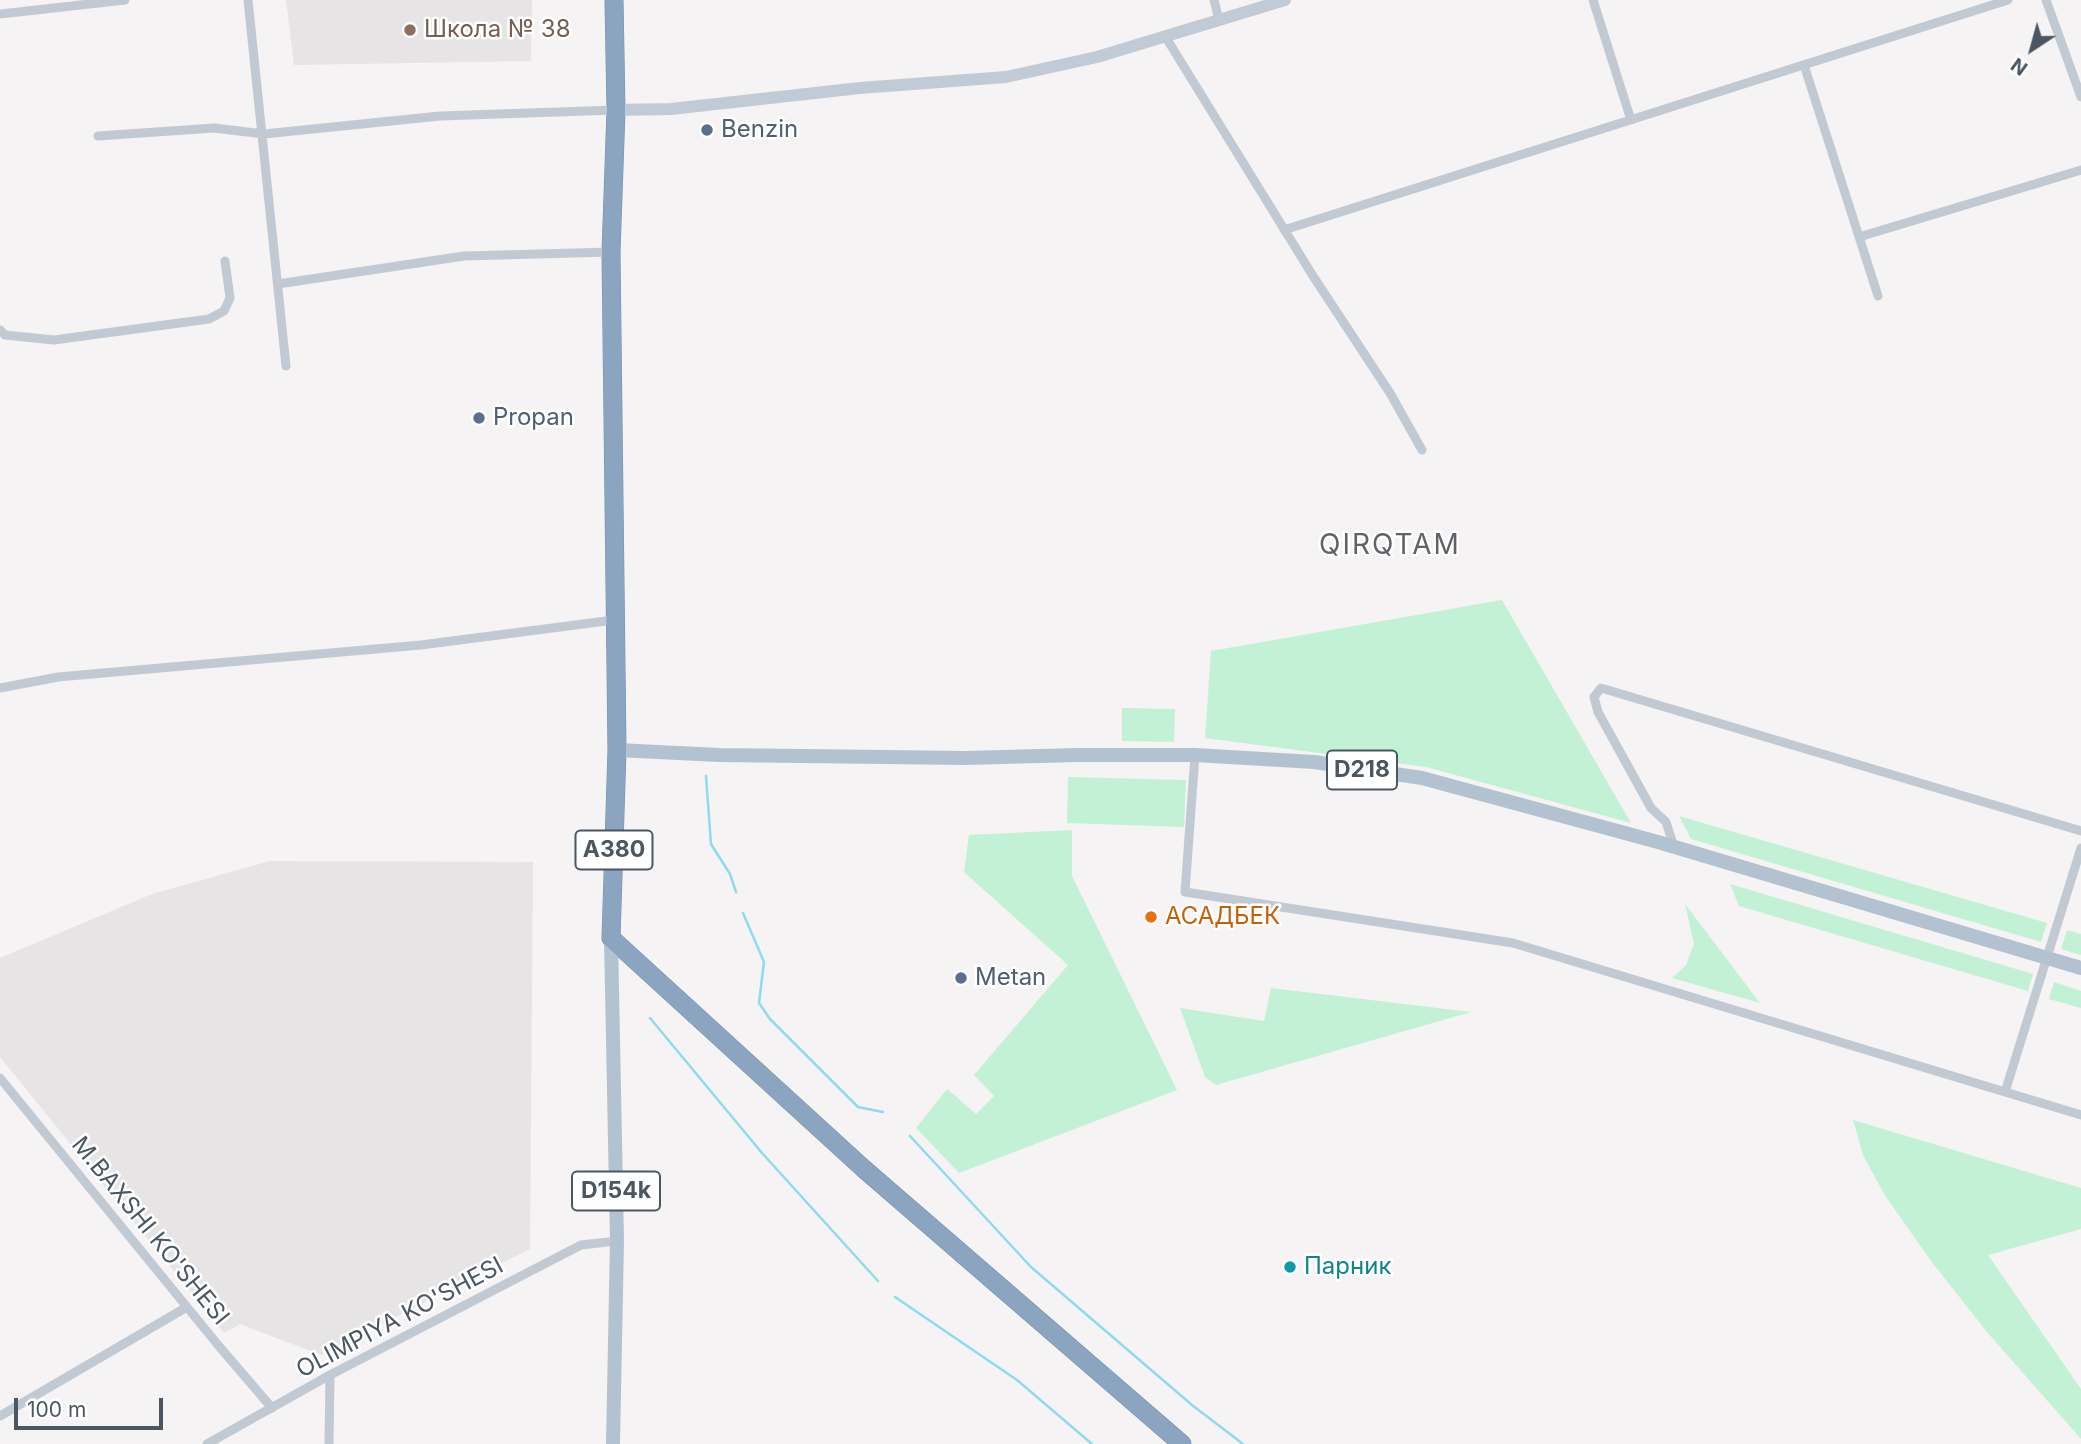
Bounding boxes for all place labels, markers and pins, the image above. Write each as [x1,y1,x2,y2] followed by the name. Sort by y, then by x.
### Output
[424,16,571,44] place label: Школа № 38
[402,22,418,38] marker: Школа № 38
[721,116,798,144] place label: Benzin
[699,122,715,138] marker: Benzin
[493,404,574,432] place label: Propan
[471,410,487,426] marker: Propan
[1165,903,1280,931] place label: АСАДБЕК
[1143,909,1159,925] marker: АСАДБЕК
[975,964,1046,992] place label: Metan
[953,970,969,986] marker: Metan
[1304,1253,1391,1281] place label: Парник
[1282,1259,1298,1275] marker: Парник

